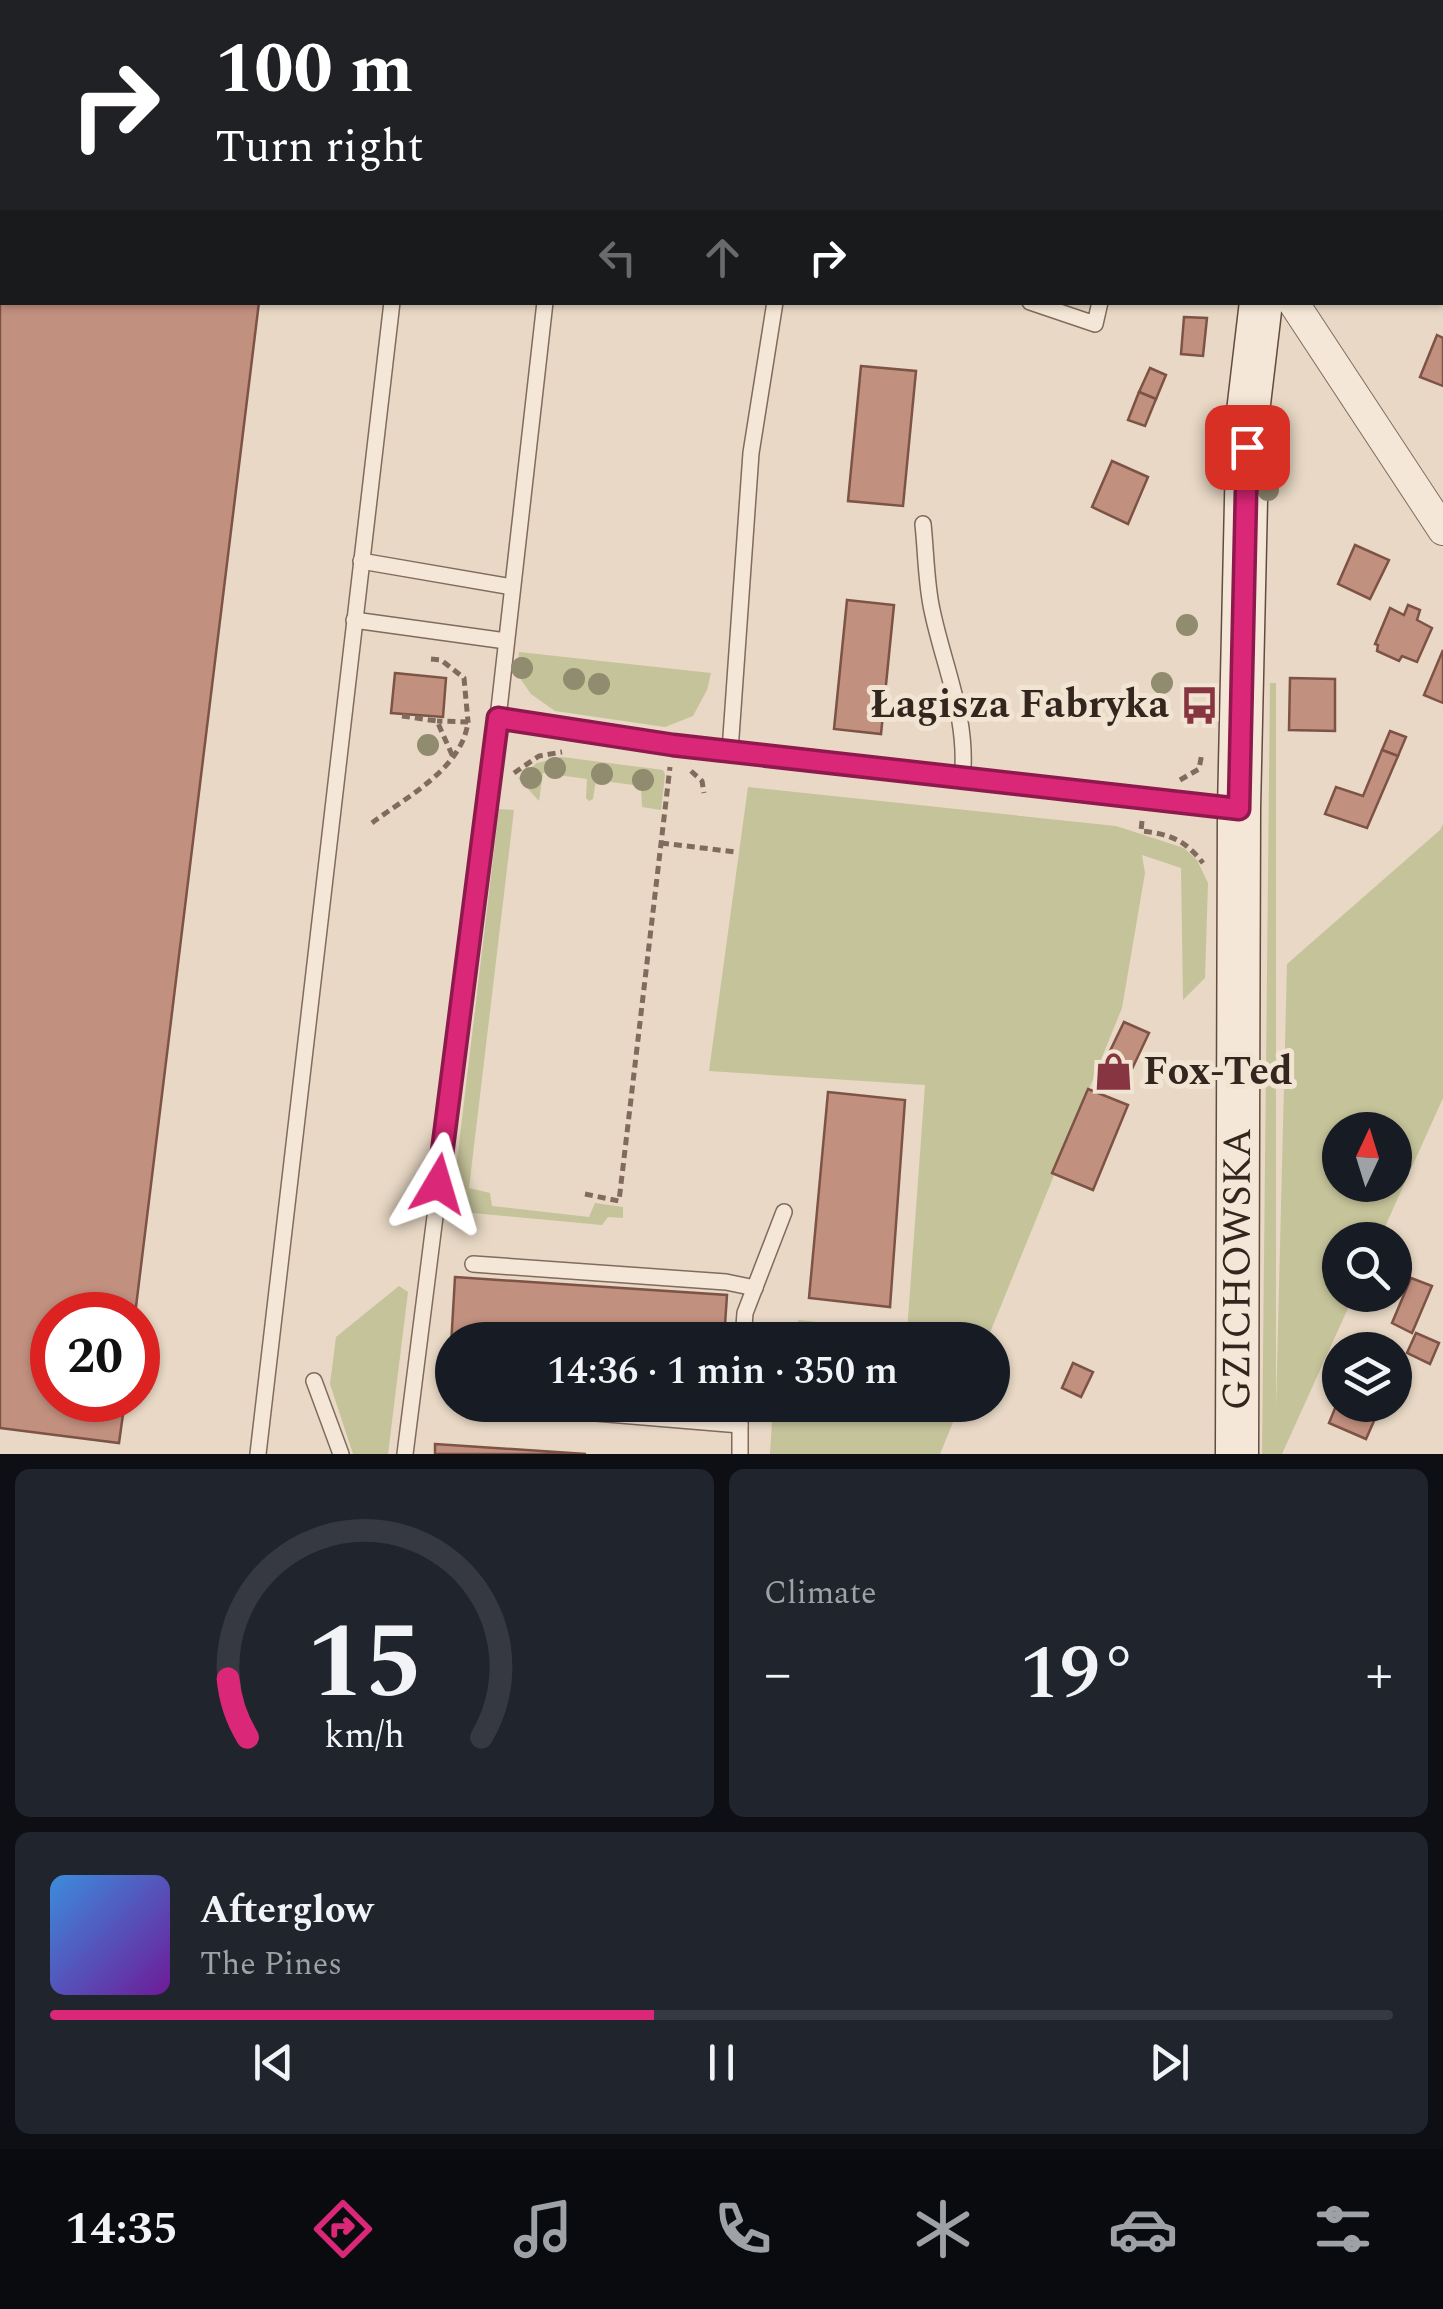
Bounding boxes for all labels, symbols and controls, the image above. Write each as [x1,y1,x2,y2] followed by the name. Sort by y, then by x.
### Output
[215,17,413,123] text: 100 m
[50,40,180,170] icon: right
[215,113,424,182] text: Turn right
[590,230,645,285] icon: left
[695,230,750,285] icon: ahead
[800,230,855,285] icon: right
[1205,405,1290,490] pin
[1220,420,1275,475] icon: arrive
[870,675,1169,736] place label: Łagisza Fabryka
[1178,684,1220,726] bus stop icon: Łagisza Fabryka
[1143,1042,1293,1103] place label: Fox-Ted
[1092,1051,1134,1093] shop icon: Fox-Ted
[1322,1112,1412,1202] north arrow
[1322,1112,1412,1422] map controls
[1207,1128,1269,1410] street label: GZICHOWSKA
[386,1132,490,1236] position arrow
[1322,1222,1412,1312] button: search
[30,1292,160,1422] speed limit sign: 20
[1322,1332,1412,1422] button: layers
[547,1343,898,1401] text: 14:36 · 1 min · 350 m
[764,1569,876,1618] text: Climate
[306,1585,423,1743] text: 15
[1020,1618,1137,1732] text: 19°
[764,1633,792,1716] text: −
[1365,1633,1393,1716] text: +
[324,1709,405,1764] text: km/h
[200,1882,373,1940] text: Afterglow
[200,1940,342,1989] text: The Pines
[246,2035,301,2090] icon: previous
[694,2035,749,2090] icon: pause
[1142,2035,1197,2090] icon: next
[308,2194,378,2264] icon: directions
[508,2194,578,2264] icon: music
[708,2194,778,2264] icon: phone
[908,2194,978,2264] icon: climate
[1108,2194,1178,2264] icon: car
[1308,2194,1378,2264] icon: filters
[65,2195,178,2264] text: 14:35

